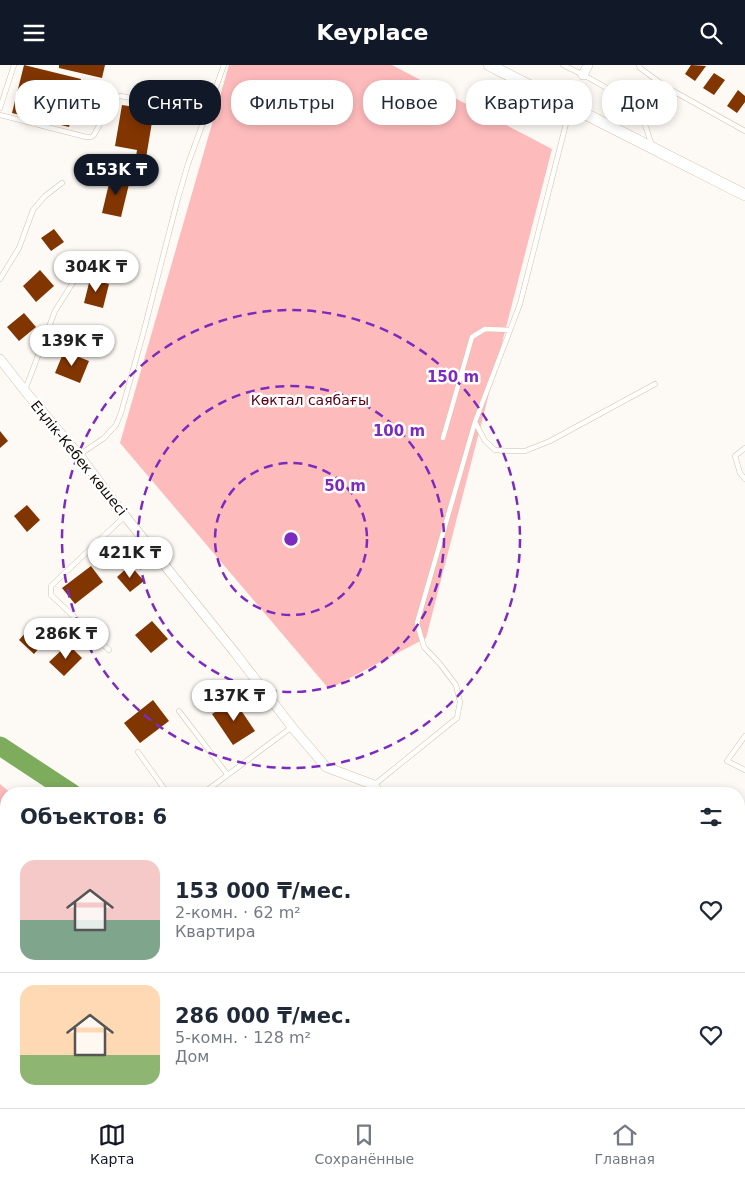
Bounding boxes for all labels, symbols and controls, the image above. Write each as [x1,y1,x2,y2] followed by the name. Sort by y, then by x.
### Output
[20,19,48,47] icon: menu
[697,19,725,47] icon: search
[316,20,429,45] text: Keyplace
[15,80,119,125] chip: Купить
[129,80,221,125] chip: Снять
[231,80,353,125] chip: Фильтры
[363,80,456,125] chip: Новое
[466,80,592,125] chip: Квартира
[602,80,677,125] chip: Дом
[75,153,157,196] pin: 153K ₸
[85,160,147,179] text: 153K ₸
[55,251,137,293] pin: 304K ₸
[65,257,127,276] text: 304K ₸
[31,325,113,367] pin: 139K ₸
[41,331,103,350] text: 139K ₸
[427,368,479,386] text: 150 m
[251,392,369,408] park label: Көктал саябағы
[28,397,130,519] street label: Еңлік-Кебек көшесі
[373,422,425,440] text: 100 m
[324,477,366,495] text: 50 m
[282,530,300,548] centre of rings
[89,537,171,579] pin: 421K ₸
[99,543,161,562] text: 421K ₸
[25,617,107,660] pin: 286K ₸
[35,624,97,643] text: 286K ₸
[193,679,275,722] pin: 137K ₸
[203,686,265,705] text: 137K ₸
[697,803,725,831] icon: filters
[20,805,167,829] text: Объектов: 6
[175,879,351,903] text: 153 000 ₸/мес.
[60,880,120,940] icon: home
[697,896,725,924] icon: heart
[175,903,301,922] text: 2-комн. · 62 m²
[175,922,255,941] text: Квартира
[175,1004,351,1028] text: 286 000 ₸/мес.
[60,1005,120,1065] icon: home
[697,1021,725,1049] icon: heart
[175,1028,311,1047] text: 5-комн. · 128 m²
[175,1047,209,1066] text: Дом
[90,1121,134,1167] tab: Карта
[314,1121,414,1167] tab: Сохранённые
[594,1121,655,1167] tab: Главная

